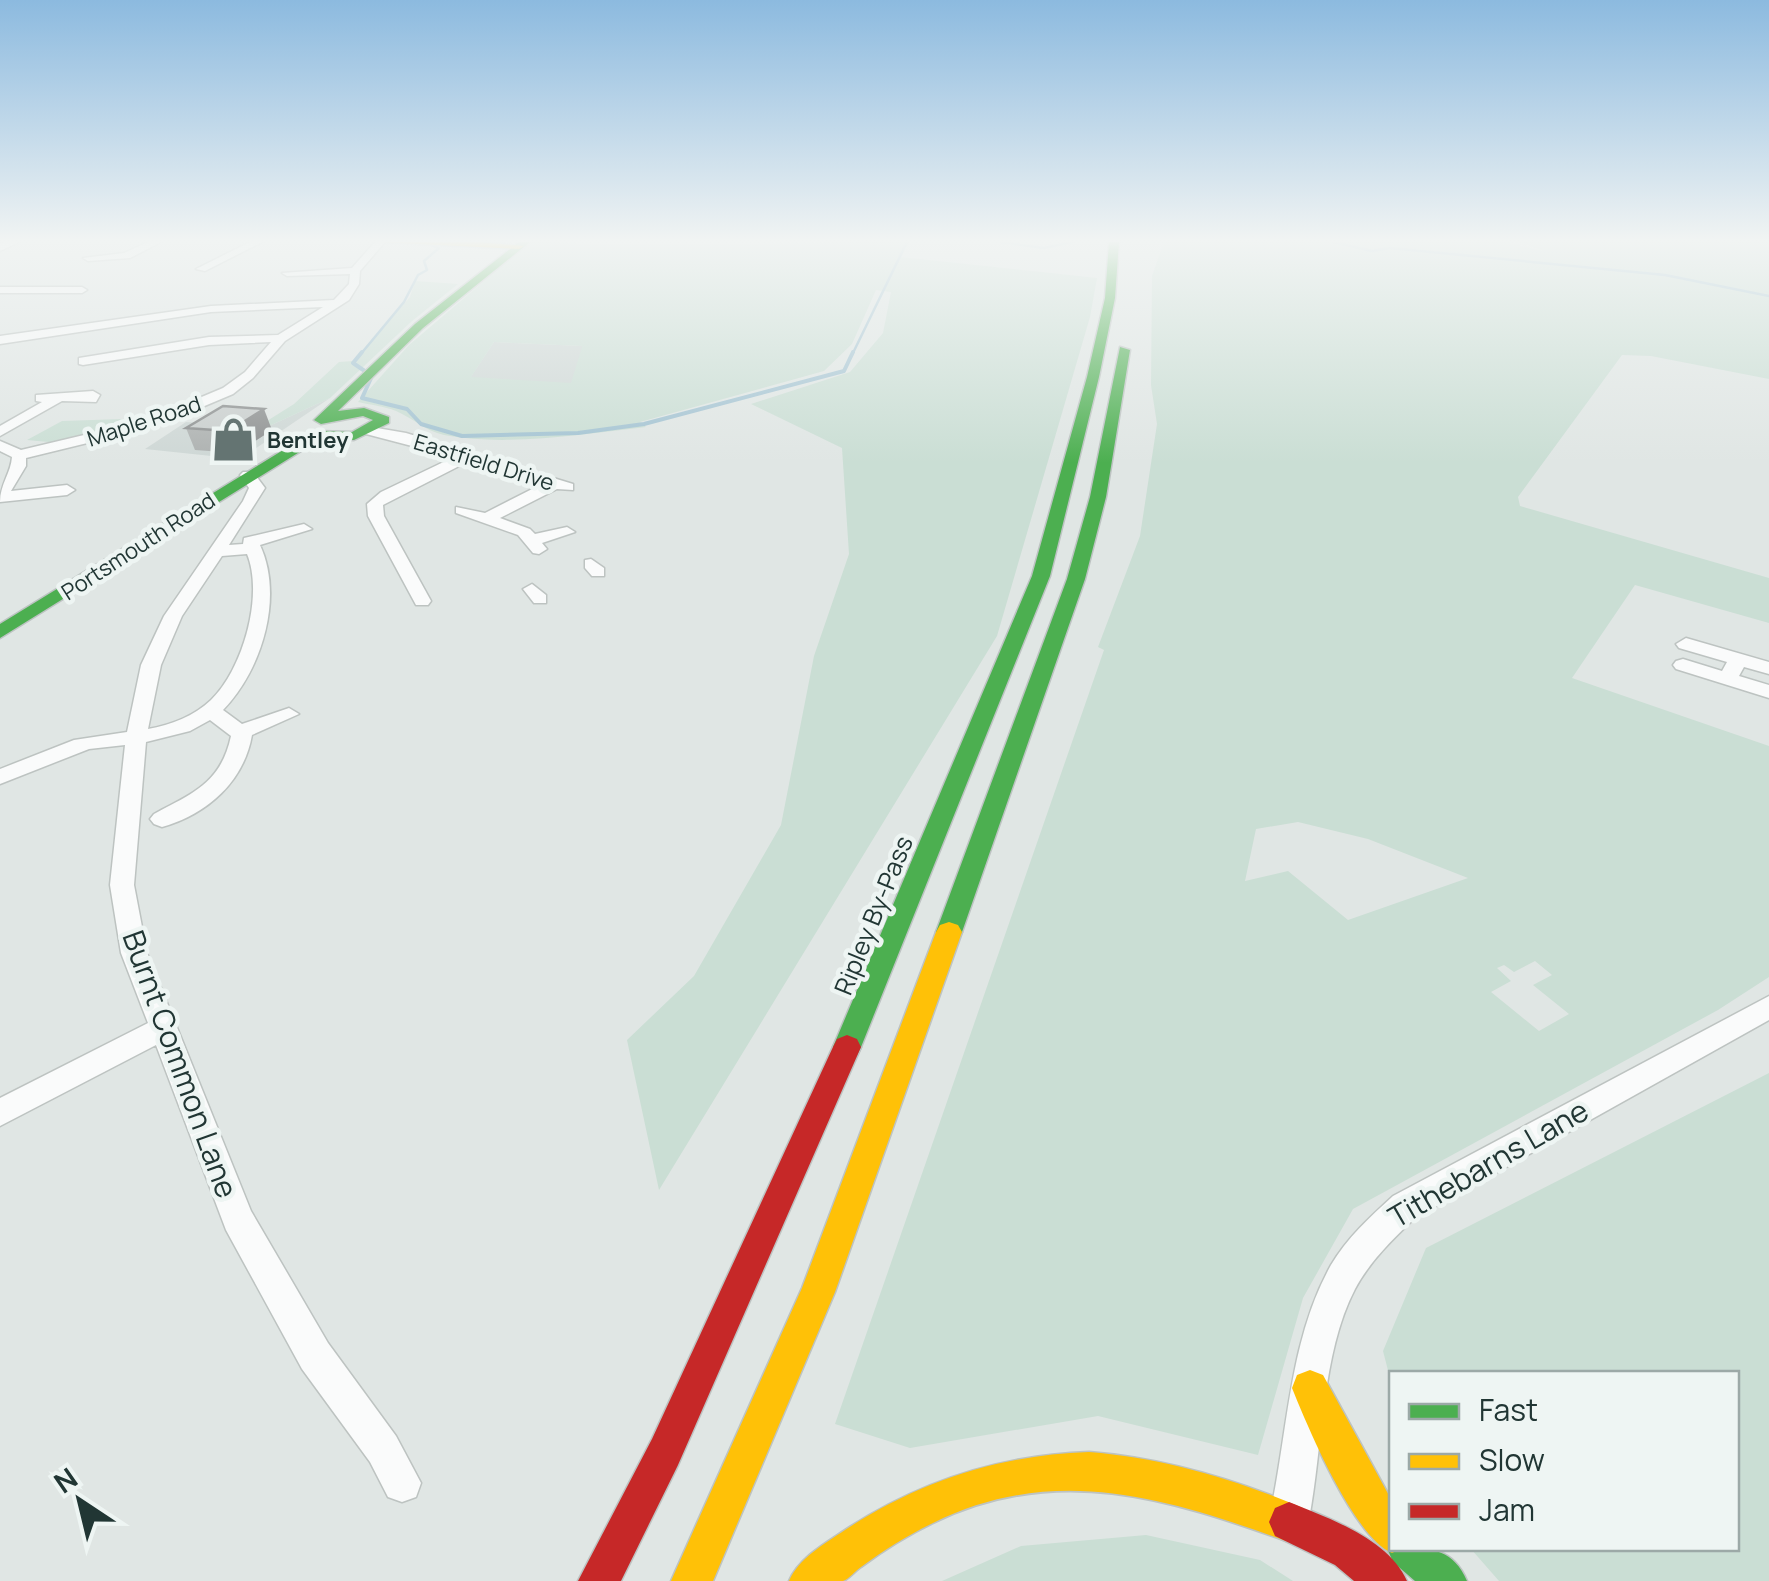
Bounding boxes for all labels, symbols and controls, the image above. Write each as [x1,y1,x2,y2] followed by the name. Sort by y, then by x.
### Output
[83,388,205,454] street label: Maple Road
[210,416,258,464] shop icon: Bentley
[267,425,349,455] place label: Bentley
[410,426,558,498] street label: Eastfield Drive
[55,485,221,607] street label: Portsmouth Road
[825,830,921,1000] street label: Ripley By-Pass
[114,925,248,1203] street label: Burnt Common Lane
[1381,1089,1595,1237] street label: Tithebarns Lane
[1389,1371,1739,1551] legend
[1479,1389,1538,1430] text: Fast
[1479,1439,1545,1480] text: Slow
[30,1451,130,1551] north arrow
[46,1458,84,1501] text: N
[1479,1489,1535,1530] text: Jam

